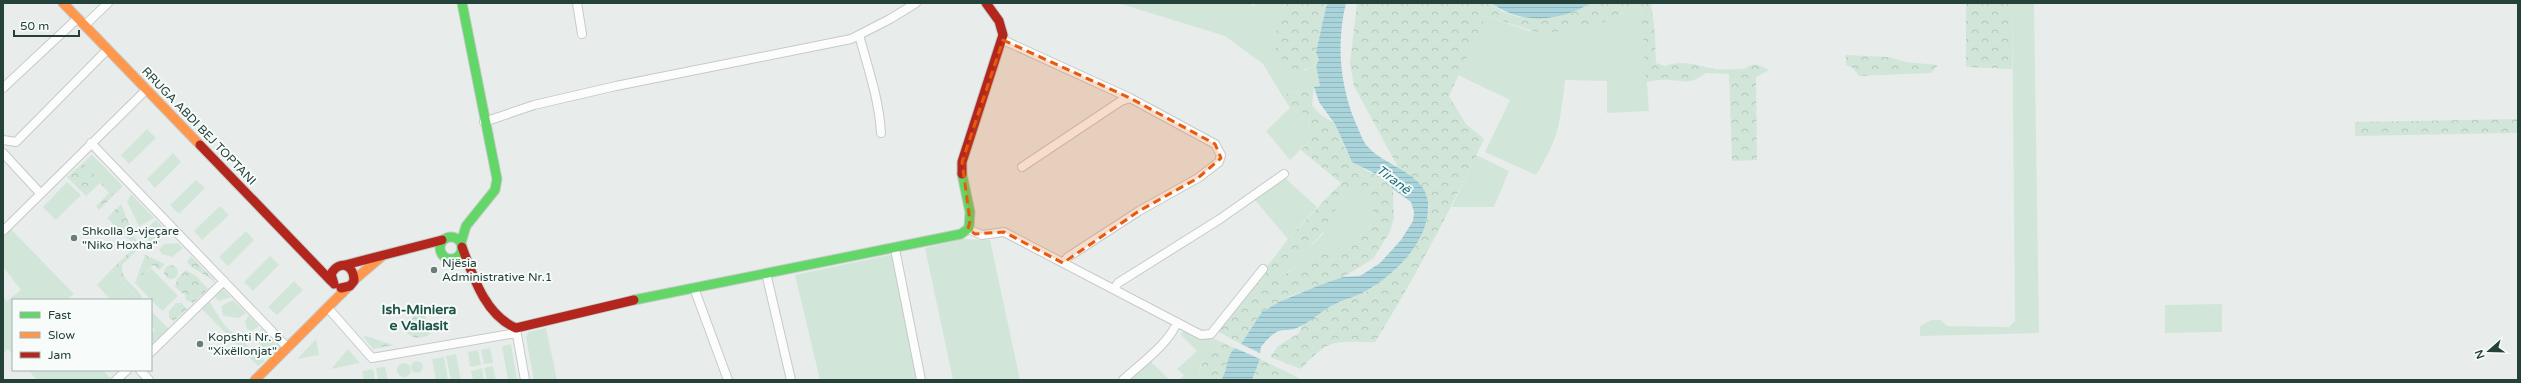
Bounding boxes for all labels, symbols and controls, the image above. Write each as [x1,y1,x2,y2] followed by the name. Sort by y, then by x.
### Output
[14,12,79,38] scale bar
[20,19,49,33] text: 50 m
[139,64,259,188] street label: RRUGA ABDI BEJ TOPTANI
[1373,162,1414,198] water label: Tiranë
[82,224,179,252] place label: Shkolla 9-vjeçare "Niko Hoxha"
[69,233,79,243] marker: Shkolla 9-vjeçare "Niko Hoxha"
[442,256,552,284] place label: Njësia Administrative Nr.1
[429,265,439,275] marker: Njësia Administrative Nr.1
[12,299,152,371] legend
[382,301,457,334] district label: Ish-Miniera e Valiasit
[48,308,72,322] text: Fast
[48,328,75,342] text: Slow
[208,330,282,358] place label: Kopshti Nr. 5 "Xixëllonjat"
[2469,331,2509,371] north arrow
[195,339,205,349] marker: Kopshti Nr. 5 "Xixëllonjat"
[48,348,71,362] text: Jam
[2472,348,2488,361] text: N

